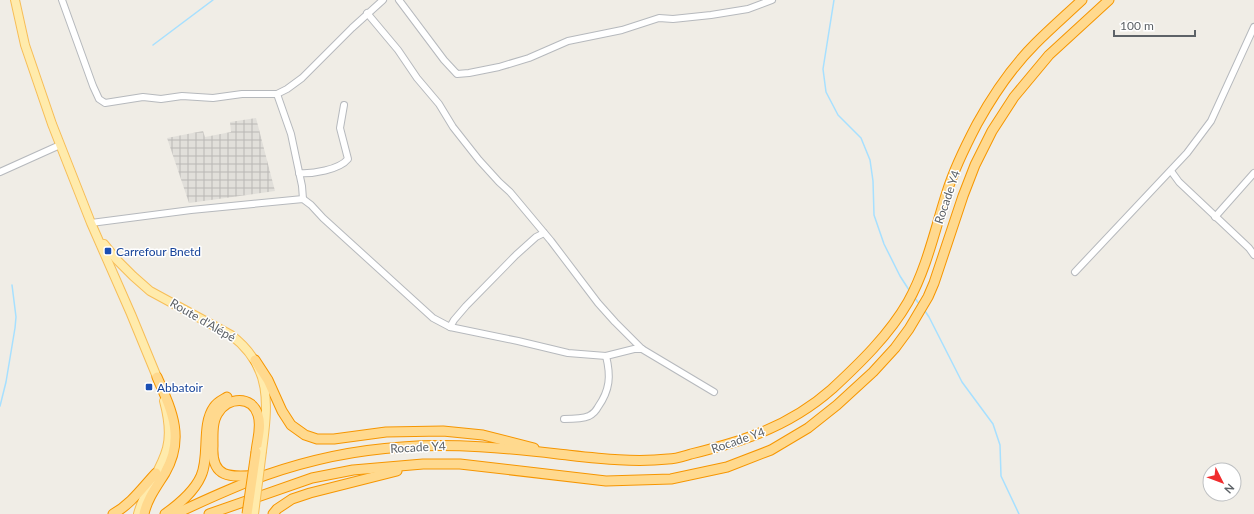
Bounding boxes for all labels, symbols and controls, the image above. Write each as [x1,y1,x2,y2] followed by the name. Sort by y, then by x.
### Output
[1114,12,1195,38] scale bar
[1120,18,1154,33] text: 100 m
[931,168,963,226] street label: Rocade Y4
[116,244,201,259] place label: Carrefour Bnetd
[103,246,113,256] marker: Carrefour Bnetd
[168,295,238,345] street label: Route d'Alépé
[157,380,203,395] place label: Abbatoir
[144,382,154,392] marker: Abbatoir
[709,424,767,456] street label: Rocade Y4
[390,438,446,456] street label: Rocade Y4
[1202,462,1242,502] north arrow
[1222,482,1237,497] text: N

